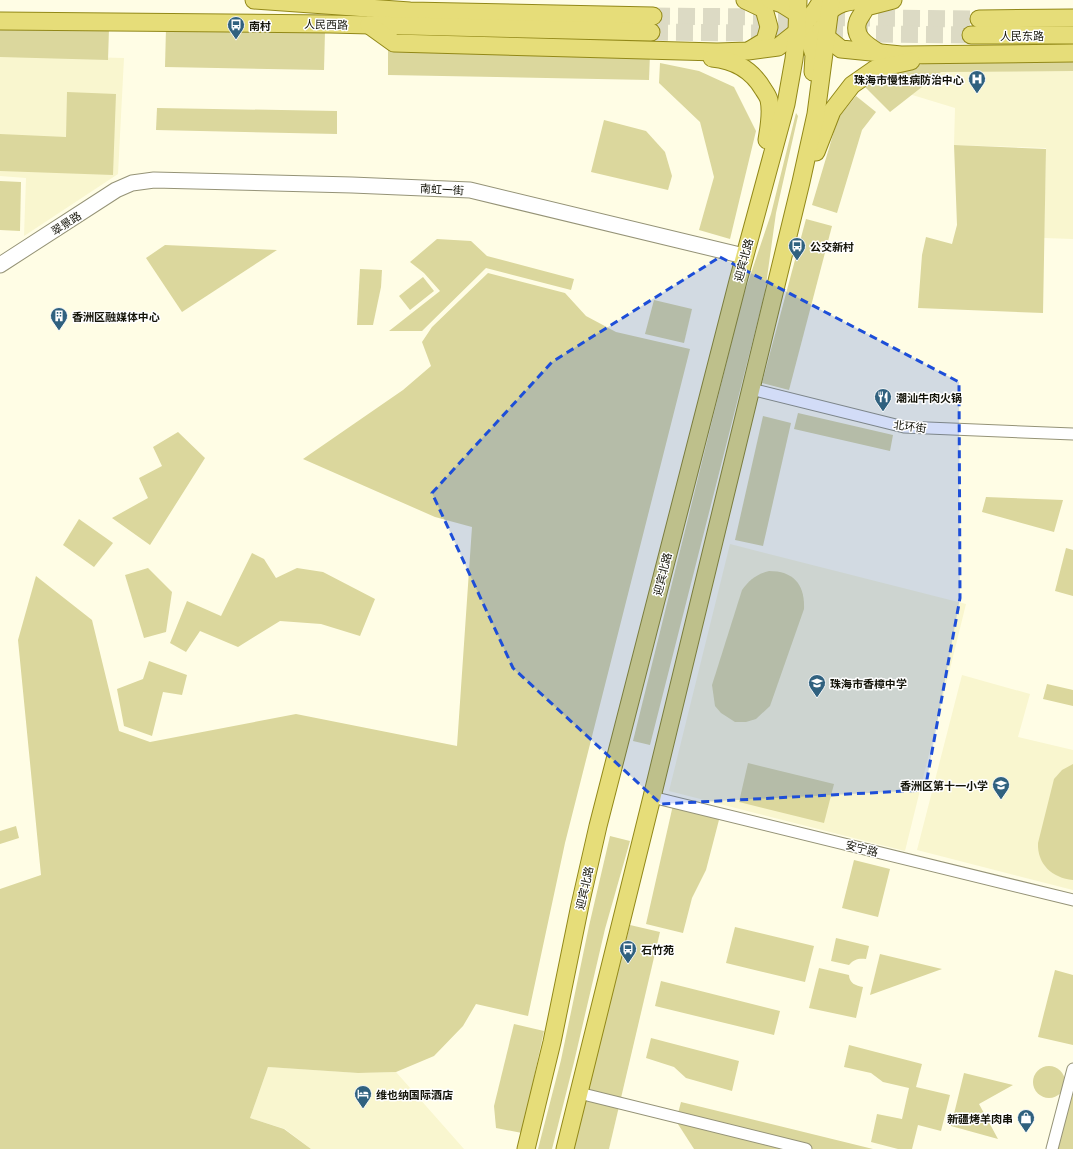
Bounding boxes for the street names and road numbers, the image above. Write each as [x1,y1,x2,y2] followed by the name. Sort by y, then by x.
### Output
[304,16,348,32] street label: 人民西路
[1000,28,1044,43] street label: 人民东路
[420,180,464,198] street label: 南虹一街
[48,208,84,238] street label: 翠景路
[730,237,756,283] street label: 迎宾北路
[893,417,927,435] street label: 北环街
[649,551,675,597] street label: 迎宾北路
[844,837,880,859] street label: 安宁路
[572,865,596,911] street label: 迎宾北路

